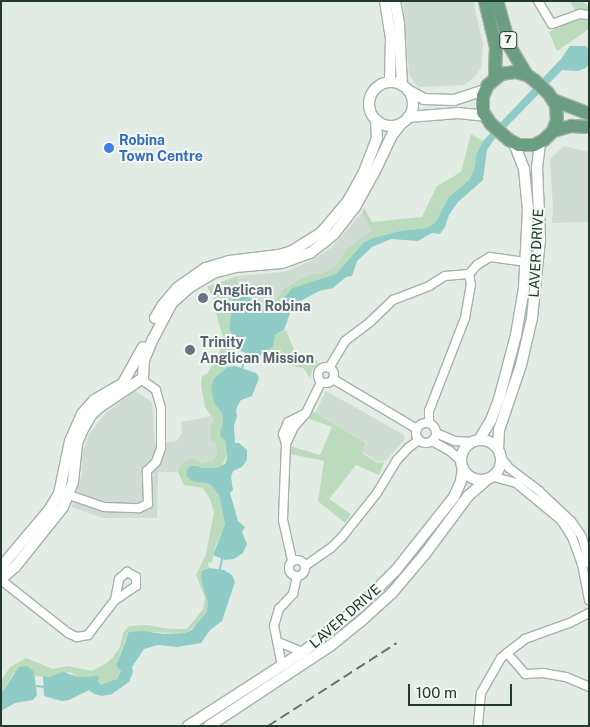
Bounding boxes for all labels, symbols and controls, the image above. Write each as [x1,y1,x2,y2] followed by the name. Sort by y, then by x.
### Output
[498,30,518,50] road number: 7
[119,132,203,164] place label: Robina Town Centre
[103,142,115,154] marker: Robina Town Centre
[525,208,547,298] street label: LAVER DRIVE
[213,282,311,314] place label: Anglican Church Robina
[197,292,209,304] marker: Anglican Church Robina
[200,334,314,367] place label: Trinity Anglican Mission
[184,344,196,356] marker: Trinity Anglican Mission
[306,580,384,652] street label: LAVER DRIVE
[410,674,514,706] scale bar
[416,684,457,701] text: 100 m

